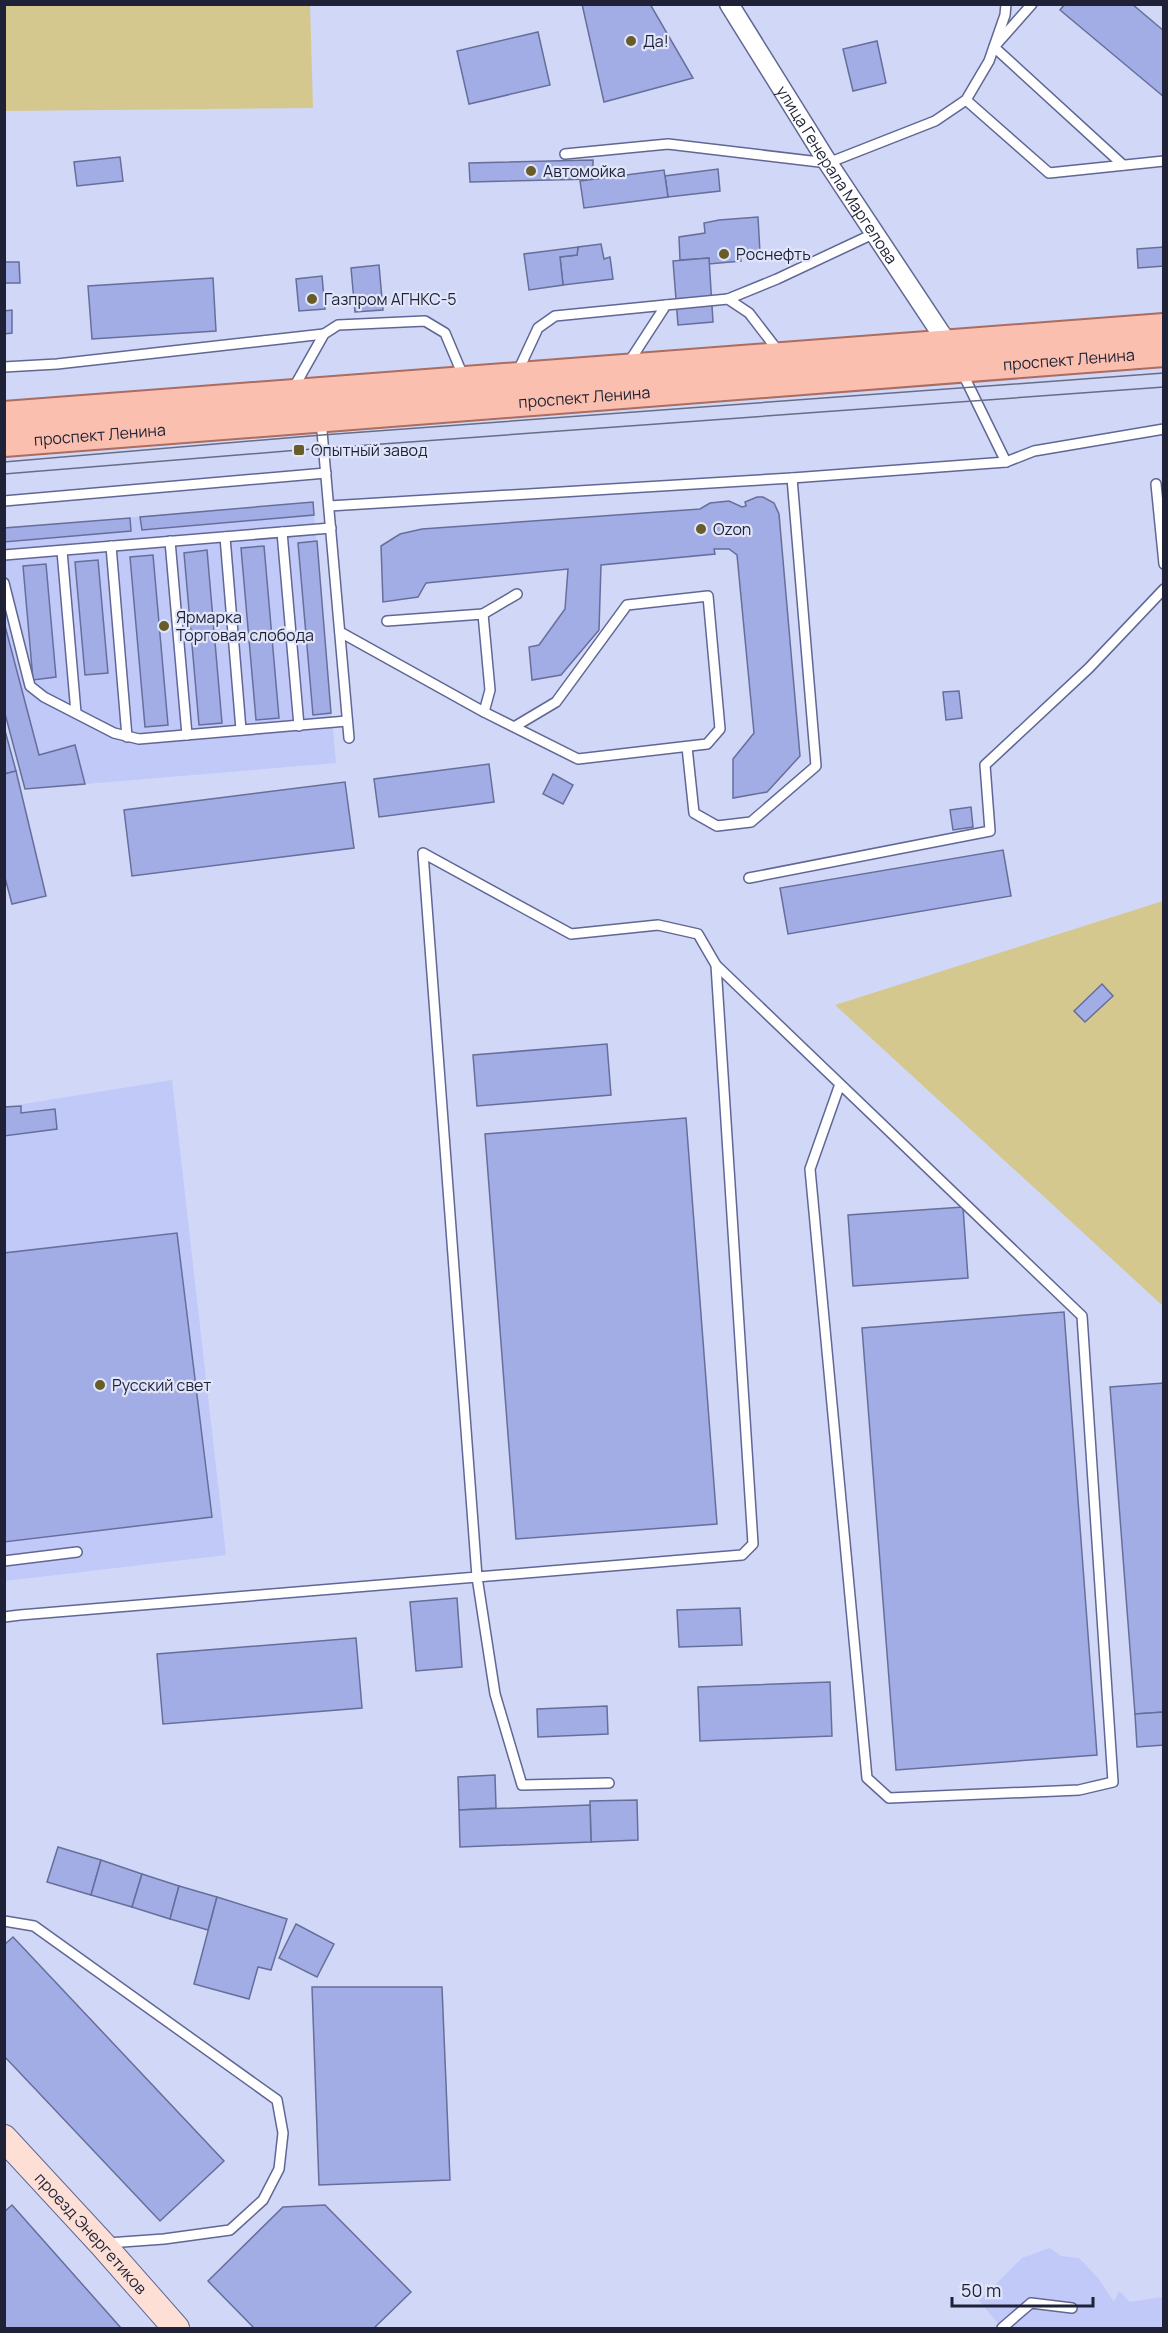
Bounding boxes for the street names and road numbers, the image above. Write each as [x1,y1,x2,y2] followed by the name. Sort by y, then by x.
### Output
[771,81,903,268] street label: улица Генерала Маргелова
[1002,343,1136,375] street label: проспект Ленина
[518,381,651,413] street label: проспект Ленина
[33,418,166,451] street label: проспект Ленина
[30,2167,152,2299] street label: проезд Энергетиков

